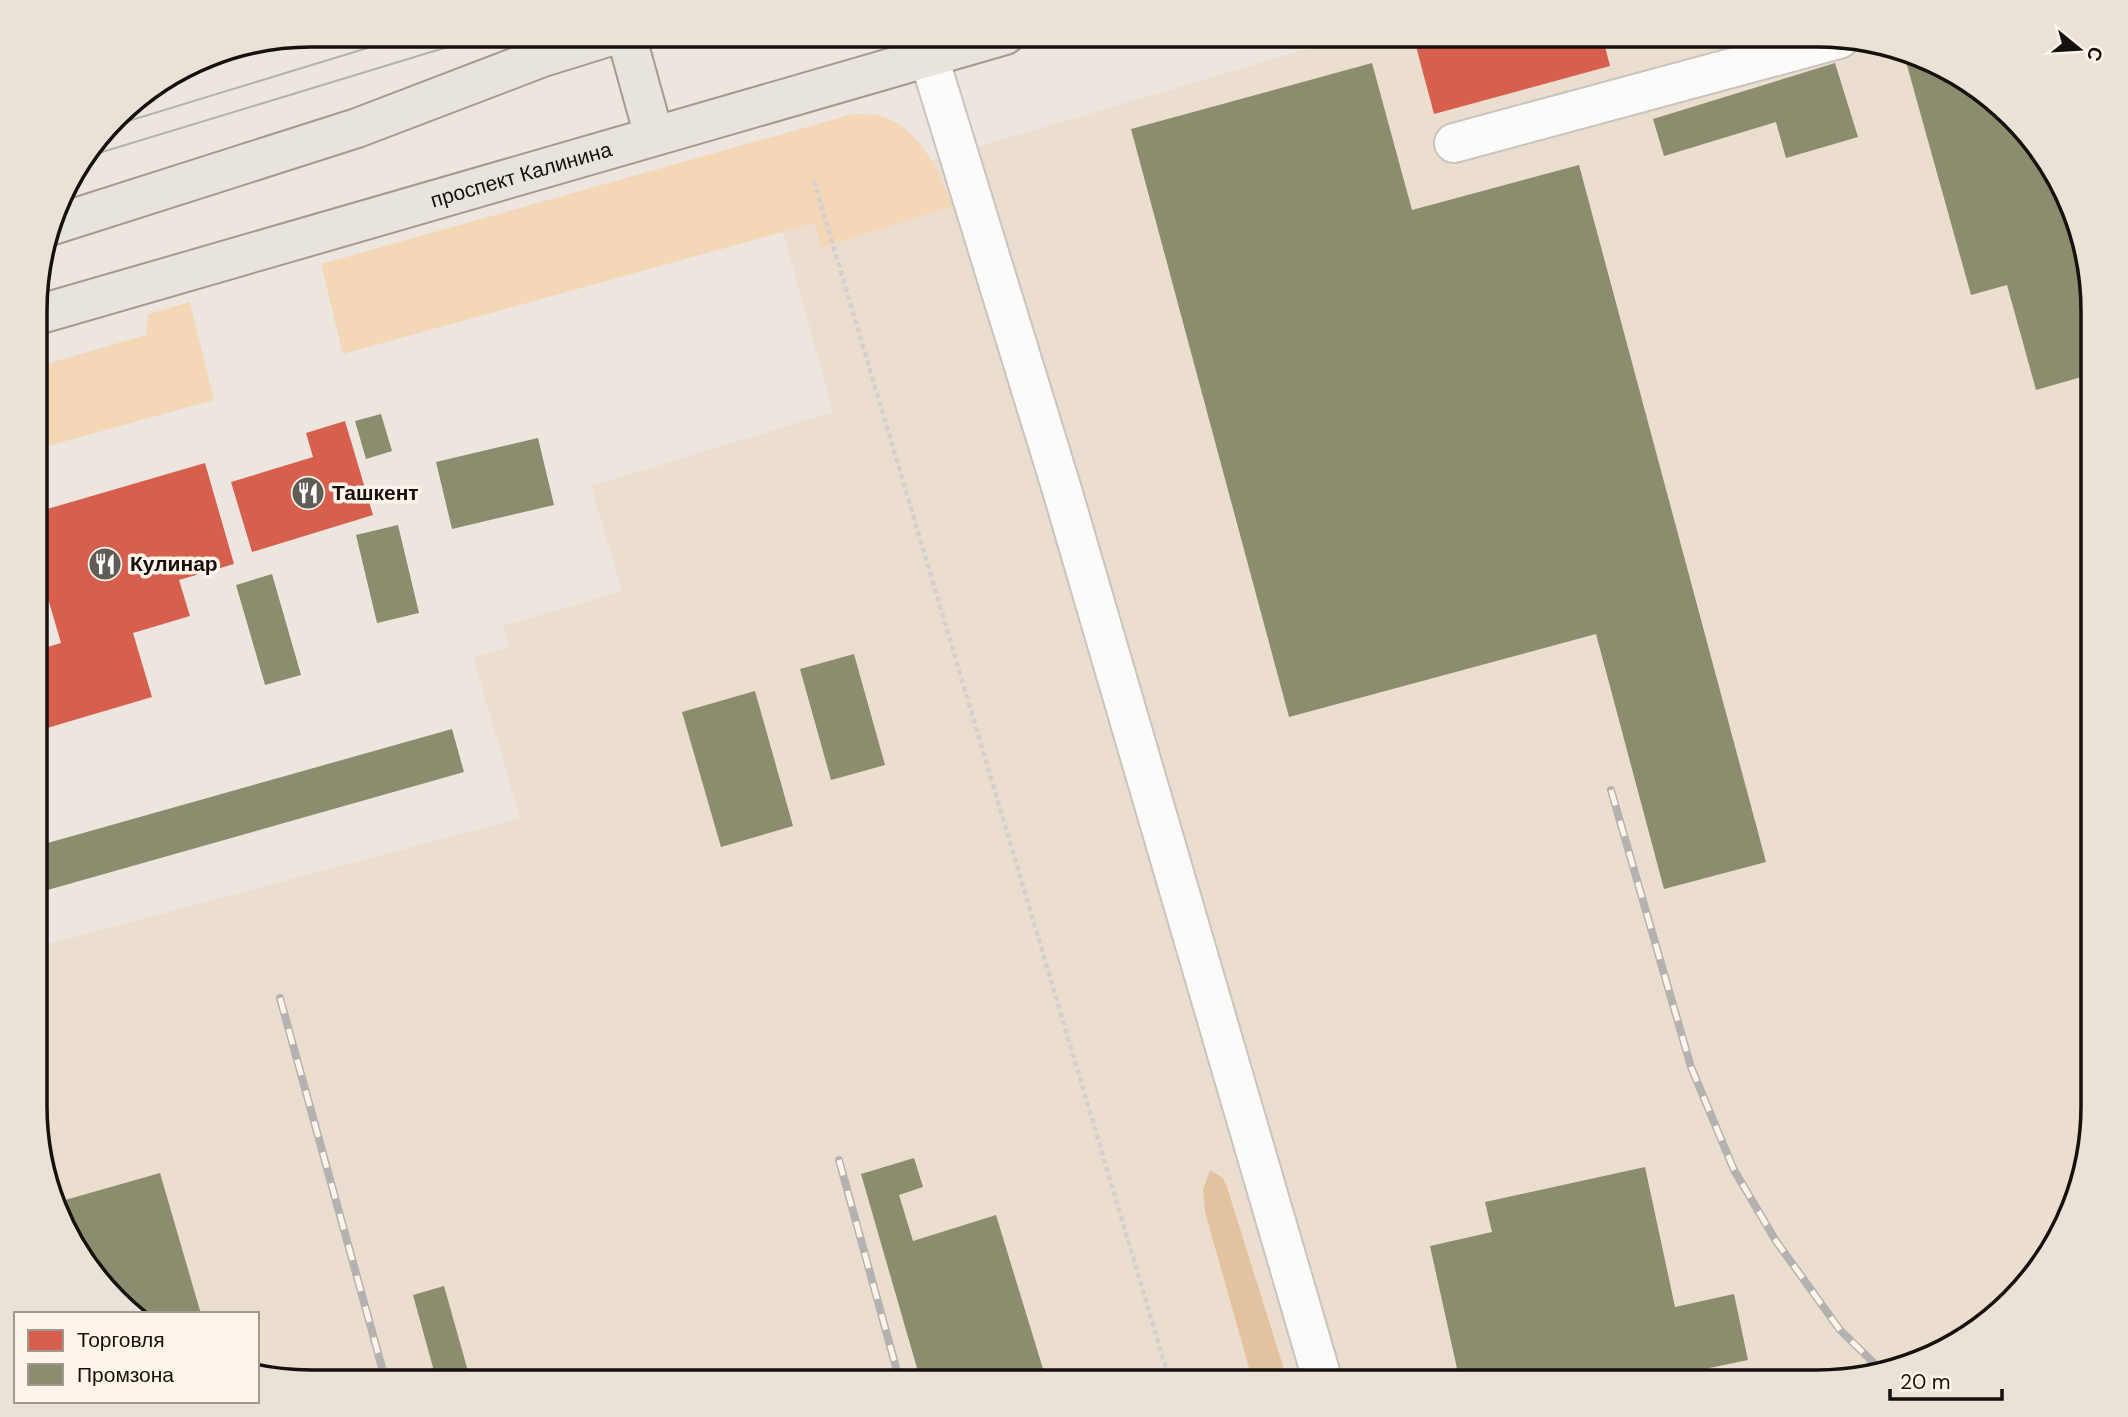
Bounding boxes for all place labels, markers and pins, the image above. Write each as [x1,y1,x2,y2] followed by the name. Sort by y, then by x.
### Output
[289,474,327,512] restaurant icon: Ташкент
[332,479,419,507] place label: Ташкент
[86,545,124,583] restaurant icon: Кулинар
[130,550,218,578] place label: Кулинар

